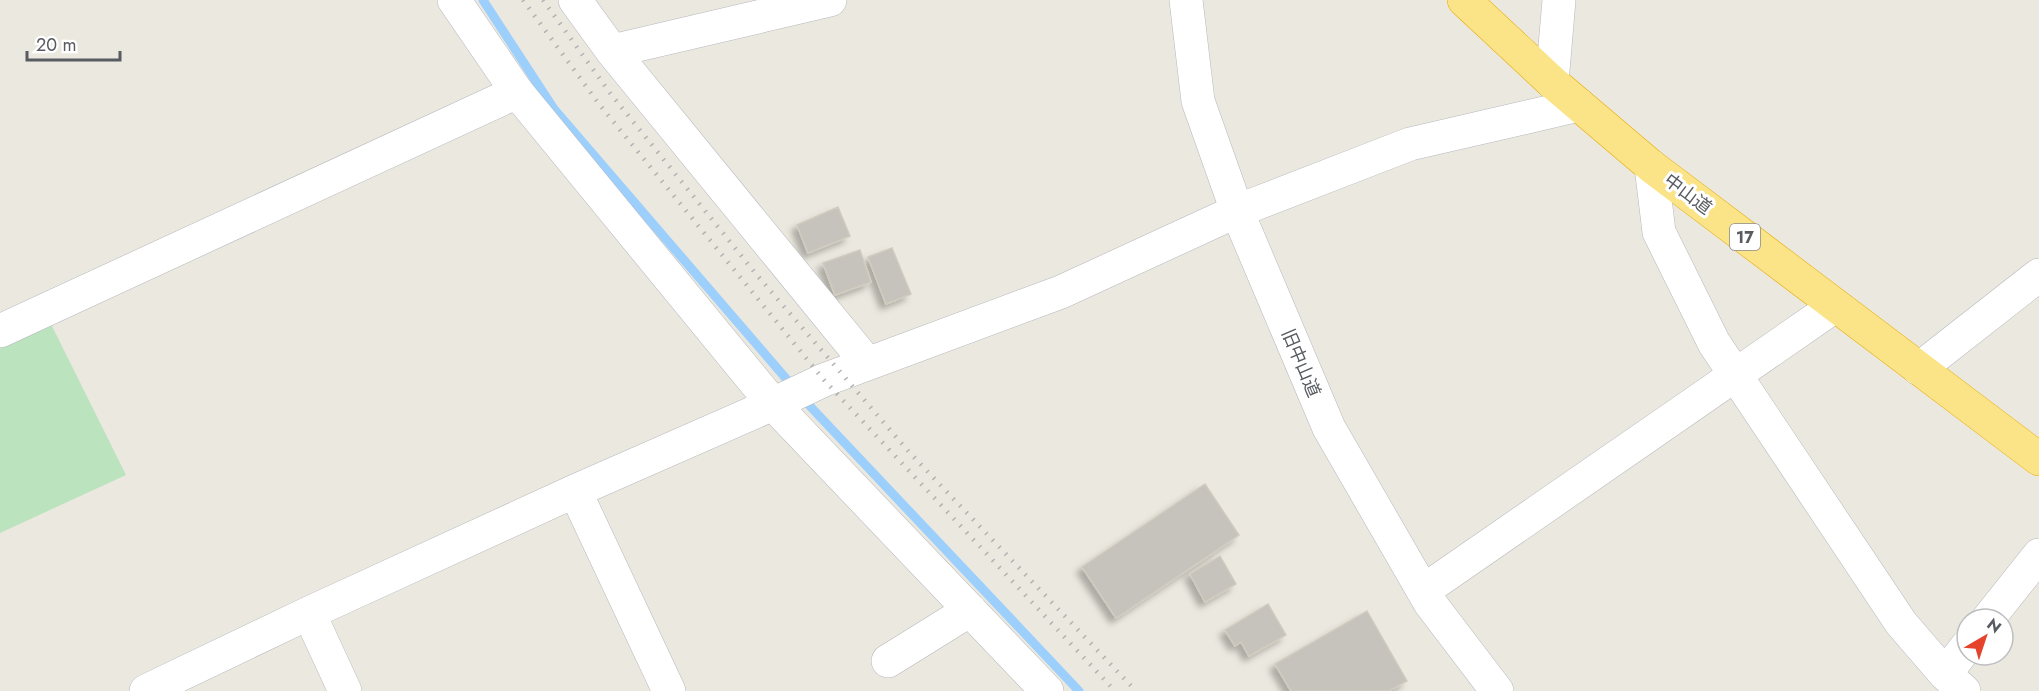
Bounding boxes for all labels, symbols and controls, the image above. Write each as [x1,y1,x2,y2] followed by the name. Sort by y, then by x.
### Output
[27,24,120,62] scale bar
[36,32,76,58] text: 20 m
[1659,167,1717,221] street label: 中山道
[1730,224,1760,250] road number: 17
[1275,325,1327,401] street label: 旧中山道
[1955,607,2015,667] north arrow
[1982,613,2006,639] text: N

